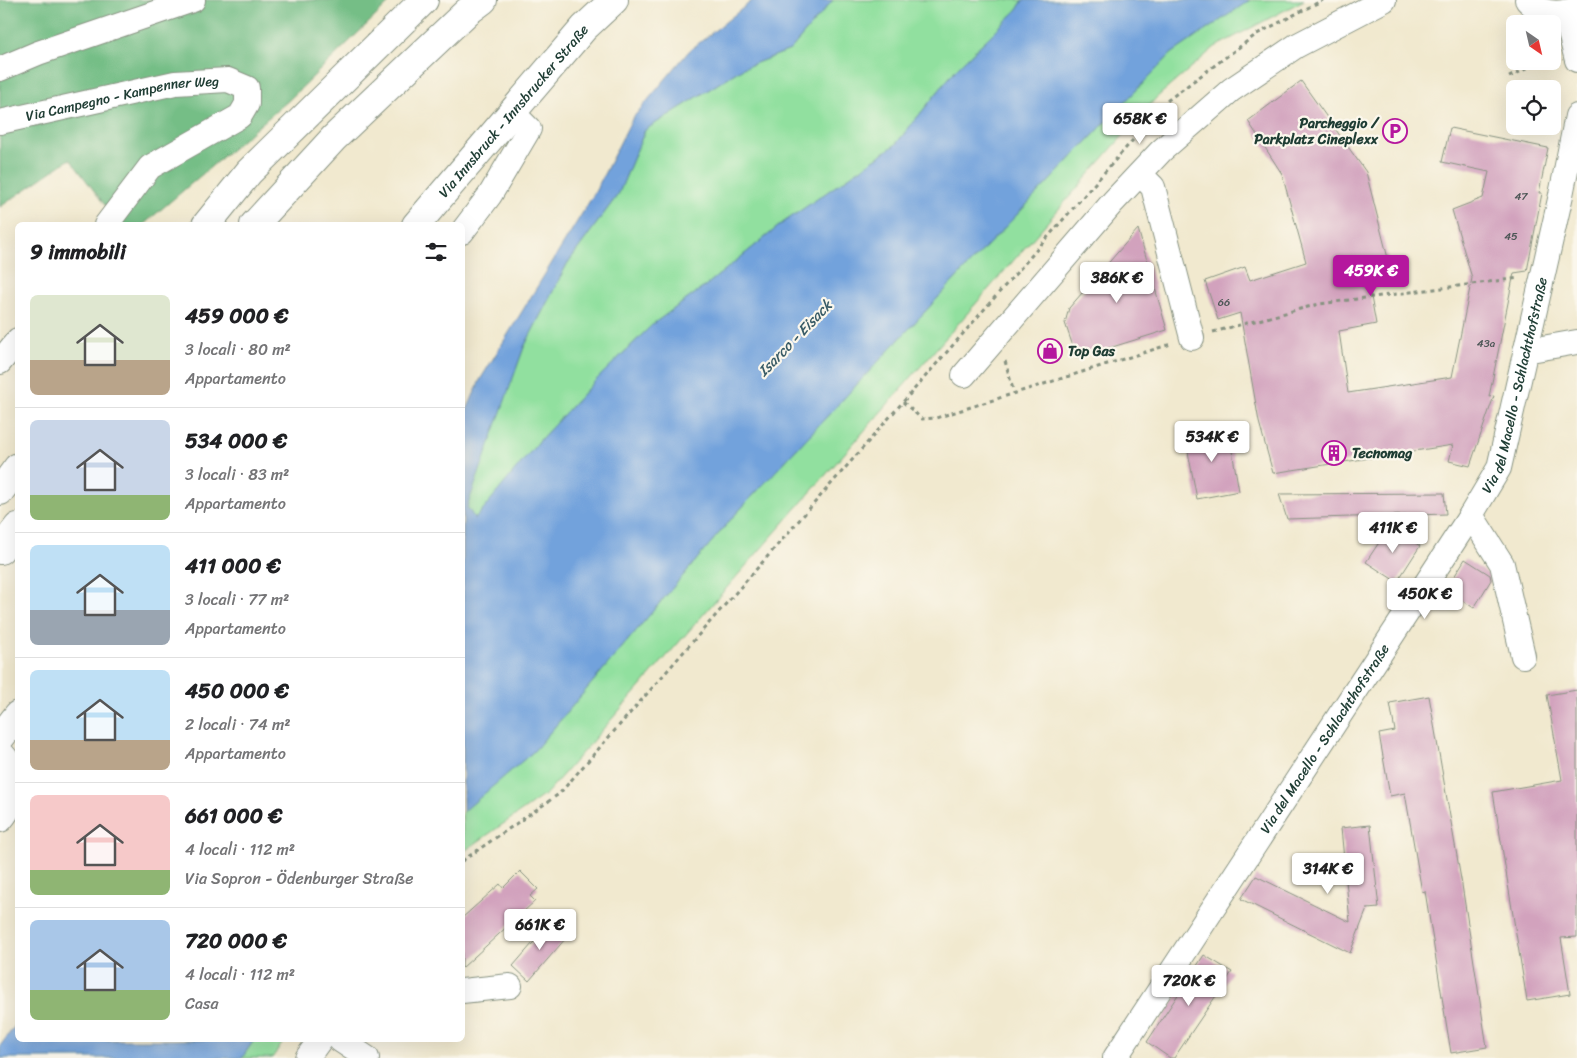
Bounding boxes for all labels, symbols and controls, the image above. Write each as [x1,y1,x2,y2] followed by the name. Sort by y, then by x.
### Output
[1506,15,1561,70] north arrow
[1506,15,1561,135] map controls
[432,18,595,203] street label: Via Innsbruck - Innsbrucker Straße
[23,68,220,128] street label: Via Campegno - Kampenner Weg
[1506,80,1561,135] button: locate
[1099,102,1181,145] pin: 658K €
[1113,104,1167,133] text: 658K €
[1254,111,1380,152] place label: Parcheggio / Parkplatz Cineplexx
[1382,118,1408,144] parking icon: Parcheggio / Parkplatz Cineplexx
[1514,187,1528,206] house number: 47
[1504,227,1518,246] house number: 45
[30,233,126,271] text: 9 immobili
[422,238,450,266] icon: filters
[1330,254,1412,297] pin: 459K €
[1344,256,1398,285] text: 459K €
[1076,262,1158,304] pin: 386K €
[1091,263,1143,292] text: 386K €
[1474,275,1554,498] street label: Via del Macello - Schlachthofstraße
[751,293,839,383] water label: Isarco - Eisack
[1218,293,1230,312] house number: 66
[185,297,289,335] text: 459 000 €
[70,315,130,375] icon: home
[1477,334,1496,353] house number: 43a
[185,335,291,364] text: 3 locali · 80 m²
[1037,338,1063,364] shop icon: Top Gas
[1068,339,1115,364] place label: Top Gas
[185,364,286,393] text: Appartamento
[1171,420,1253,463] pin: 534K €
[185,422,287,460] text: 534 000 €
[1185,422,1239,451] text: 534K €
[70,440,130,500] icon: home
[1321,440,1347,466] building icon: Tecnomag
[1352,441,1413,466] place label: Tecnomag
[185,460,289,489] text: 3 locali · 83 m²
[185,489,286,518] text: Appartamento
[1352,512,1434,554] pin: 411K €
[1369,513,1417,542] text: 411K €
[185,547,281,585] text: 411 000 €
[70,565,130,625] icon: home
[1384,578,1466,620] pin: 450K €
[1398,579,1452,608] text: 450K €
[185,585,289,614] text: 3 locali · 77 m²
[185,614,286,643] text: Appartamento
[1253,638,1396,839] street label: Via del Macello - Schlachthofstraße
[185,672,289,710] text: 450 000 €
[70,690,130,750] icon: home
[185,710,291,739] text: 2 locali · 74 m²
[185,739,286,768] text: Appartamento
[185,797,283,835] text: 661 000 €
[70,815,130,875] icon: home
[185,835,295,864] text: 4 locali · 112 m²
[1287,852,1369,895] pin: 314K €
[1303,854,1353,883] text: 314K €
[185,864,413,893] text: Via Sopron - Ödenburger Straße
[499,908,581,951] pin: 661K €
[515,910,565,939] text: 661K €
[185,922,287,960] text: 720 000 €
[70,940,130,1000] icon: home
[185,960,295,989] text: 4 locali · 112 m²
[1148,964,1230,1007] pin: 720K €
[1163,966,1216,995] text: 720K €
[185,989,218,1018] text: Casa

